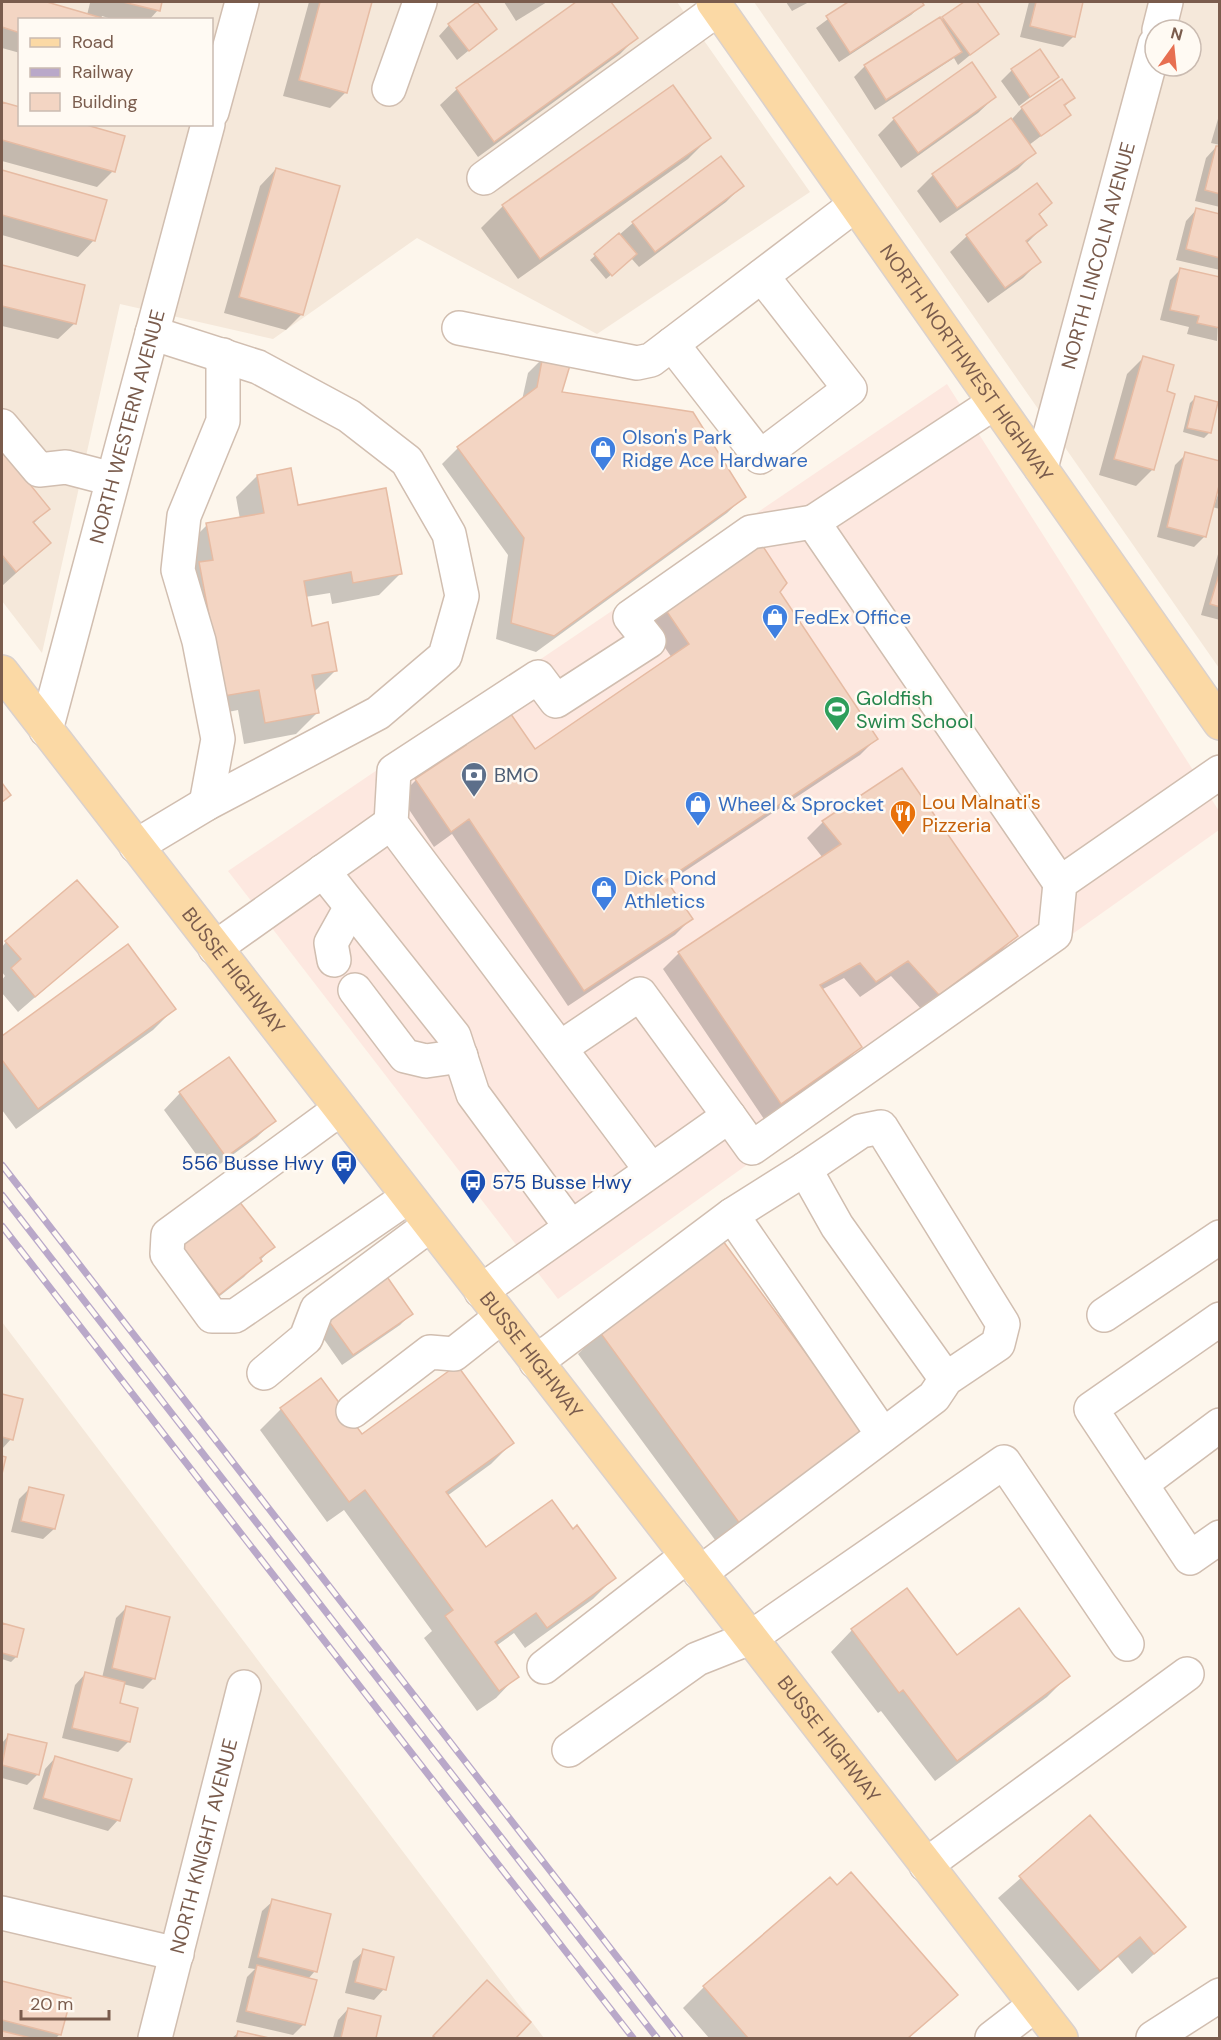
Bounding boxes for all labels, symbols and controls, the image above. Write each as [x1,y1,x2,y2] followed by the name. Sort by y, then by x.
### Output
[18,18,213,126] legend
[1143,18,1203,78] north arrow
[1168,22,1185,46] text: N
[72,30,114,54] text: Road
[72,60,134,84] text: Railway
[72,90,137,114] text: Building
[1055,139,1141,372] street label: NORTH LINCOLN AVENUE
[874,239,1059,487] street label: NORTH NORTHWEST HIGHWAY
[83,307,171,547] street label: NORTH WESTERN AVENUE
[622,424,808,473] place label: Olson's Park Ridge Ace Hardware
[588,434,618,472] shop icon: Olson's Park Ridge Ace Hardware
[760,602,790,640] shop icon: FedEx Office
[794,604,911,630] place label: FedEx Office
[856,685,974,734] place label: Goldfish Swim School
[822,694,852,732] sports icon: Goldfish Swim School
[459,760,489,798] bank icon: BMO
[494,762,538,788] place label: BMO
[683,789,713,827] shop icon: Wheel & Sprocket
[922,789,1041,838] place label: Lou Malnati's Pizzeria
[718,791,884,817] place label: Wheel & Sprocket
[888,798,918,836] restaurant icon: Lou Malnati's Pizzeria
[624,865,716,914] place label: Dick Pond Athletics
[589,874,619,912] shop icon: Dick Pond Athletics
[176,902,291,1040] street label: BUSSE HIGHWAY
[329,1148,359,1186] bus stop icon: 556 Busse Hwy
[181,1150,324,1176] place label: 556 Busse Hwy
[458,1167,488,1205] bus stop icon: 575 Busse Hwy
[492,1169,632,1195] place label: 575 Busse Hwy
[474,1286,589,1424] street label: BUSSE HIGHWAY
[772,1670,887,1808] street label: BUSSE HIGHWAY
[164,1736,243,1957] street label: NORTH KNIGHT AVENUE
[21,1983,110,2021] scale bar
[30,1992,73,2016] text: 20 m

